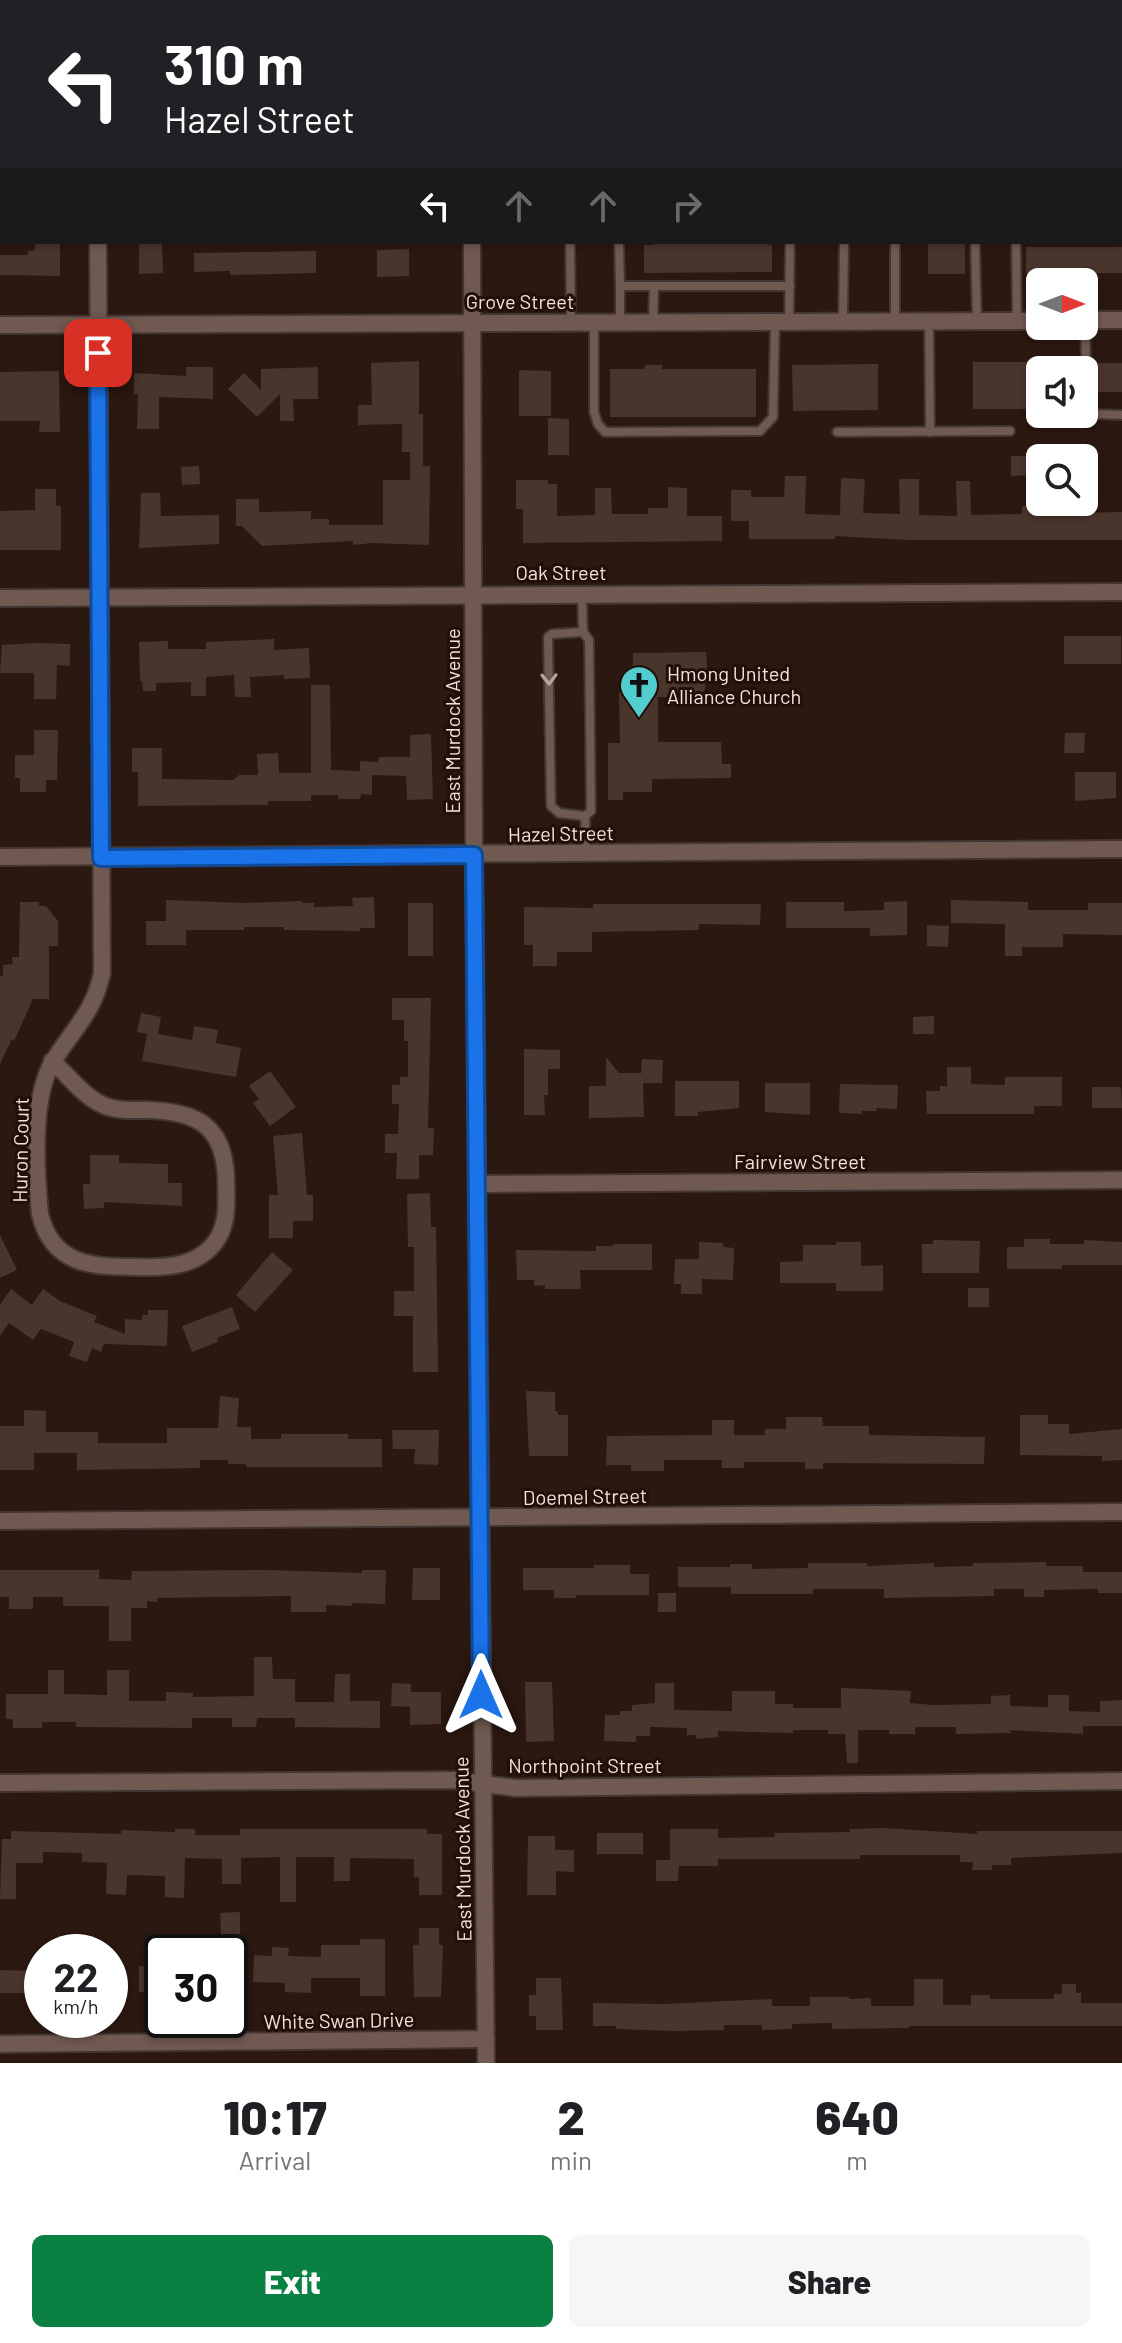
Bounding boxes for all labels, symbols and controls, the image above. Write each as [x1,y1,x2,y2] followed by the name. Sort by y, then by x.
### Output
[164,29,304,96] text: 310 m
[32,32,136,136] icon: left
[164,97,355,140] text: Hazel Street
[413,184,457,228] icon: left
[497,184,541,228] icon: ahead
[581,184,625,228] icon: ahead
[665,184,709,228] icon: right
[1026,268,1098,340] north arrow
[1026,268,1098,516] map controls
[466,289,574,313] street label: Grove Street
[64,319,132,387] pin
[76,331,120,375] icon: arrive
[1026,356,1098,428] button: sound
[1026,444,1098,516] button: search
[515,560,607,584] street label: Oak Street
[440,628,464,814] street label: East Murdock Avenue
[667,661,801,708] place label: Hmong United Alliance Church
[618,664,660,719] church icon: Hmong United Alliance Church
[540,673,557,686] one-way arrow
[508,820,614,846] street label: Hazel Street
[7,1097,33,1203] street label: Huron Court
[734,1149,866,1173] street label: Fairview Street
[523,1483,647,1509] street label: Doemel Street
[439,1653,523,1737] position arrow
[508,1753,662,1777] street label: Northpoint Street
[448,1756,476,1942] street label: East Murdock Avenue
[144,1934,248,2038] speed limit sign: 30
[54,1952,98,2000] text: 22
[53,1994,99,2018] text: km/h
[264,2007,414,2033] street label: White Swan Drive
[223,2087,327,2145] text: 10:17
[557,2087,585,2145] text: 2
[815,2087,899,2145] text: 640
[239,2144,311,2175] text: Arrival
[550,2144,592,2175] text: min
[846,2144,868,2175] text: m
[32,2235,553,2327] button: Exit
[569,2235,1090,2327] button: Share

